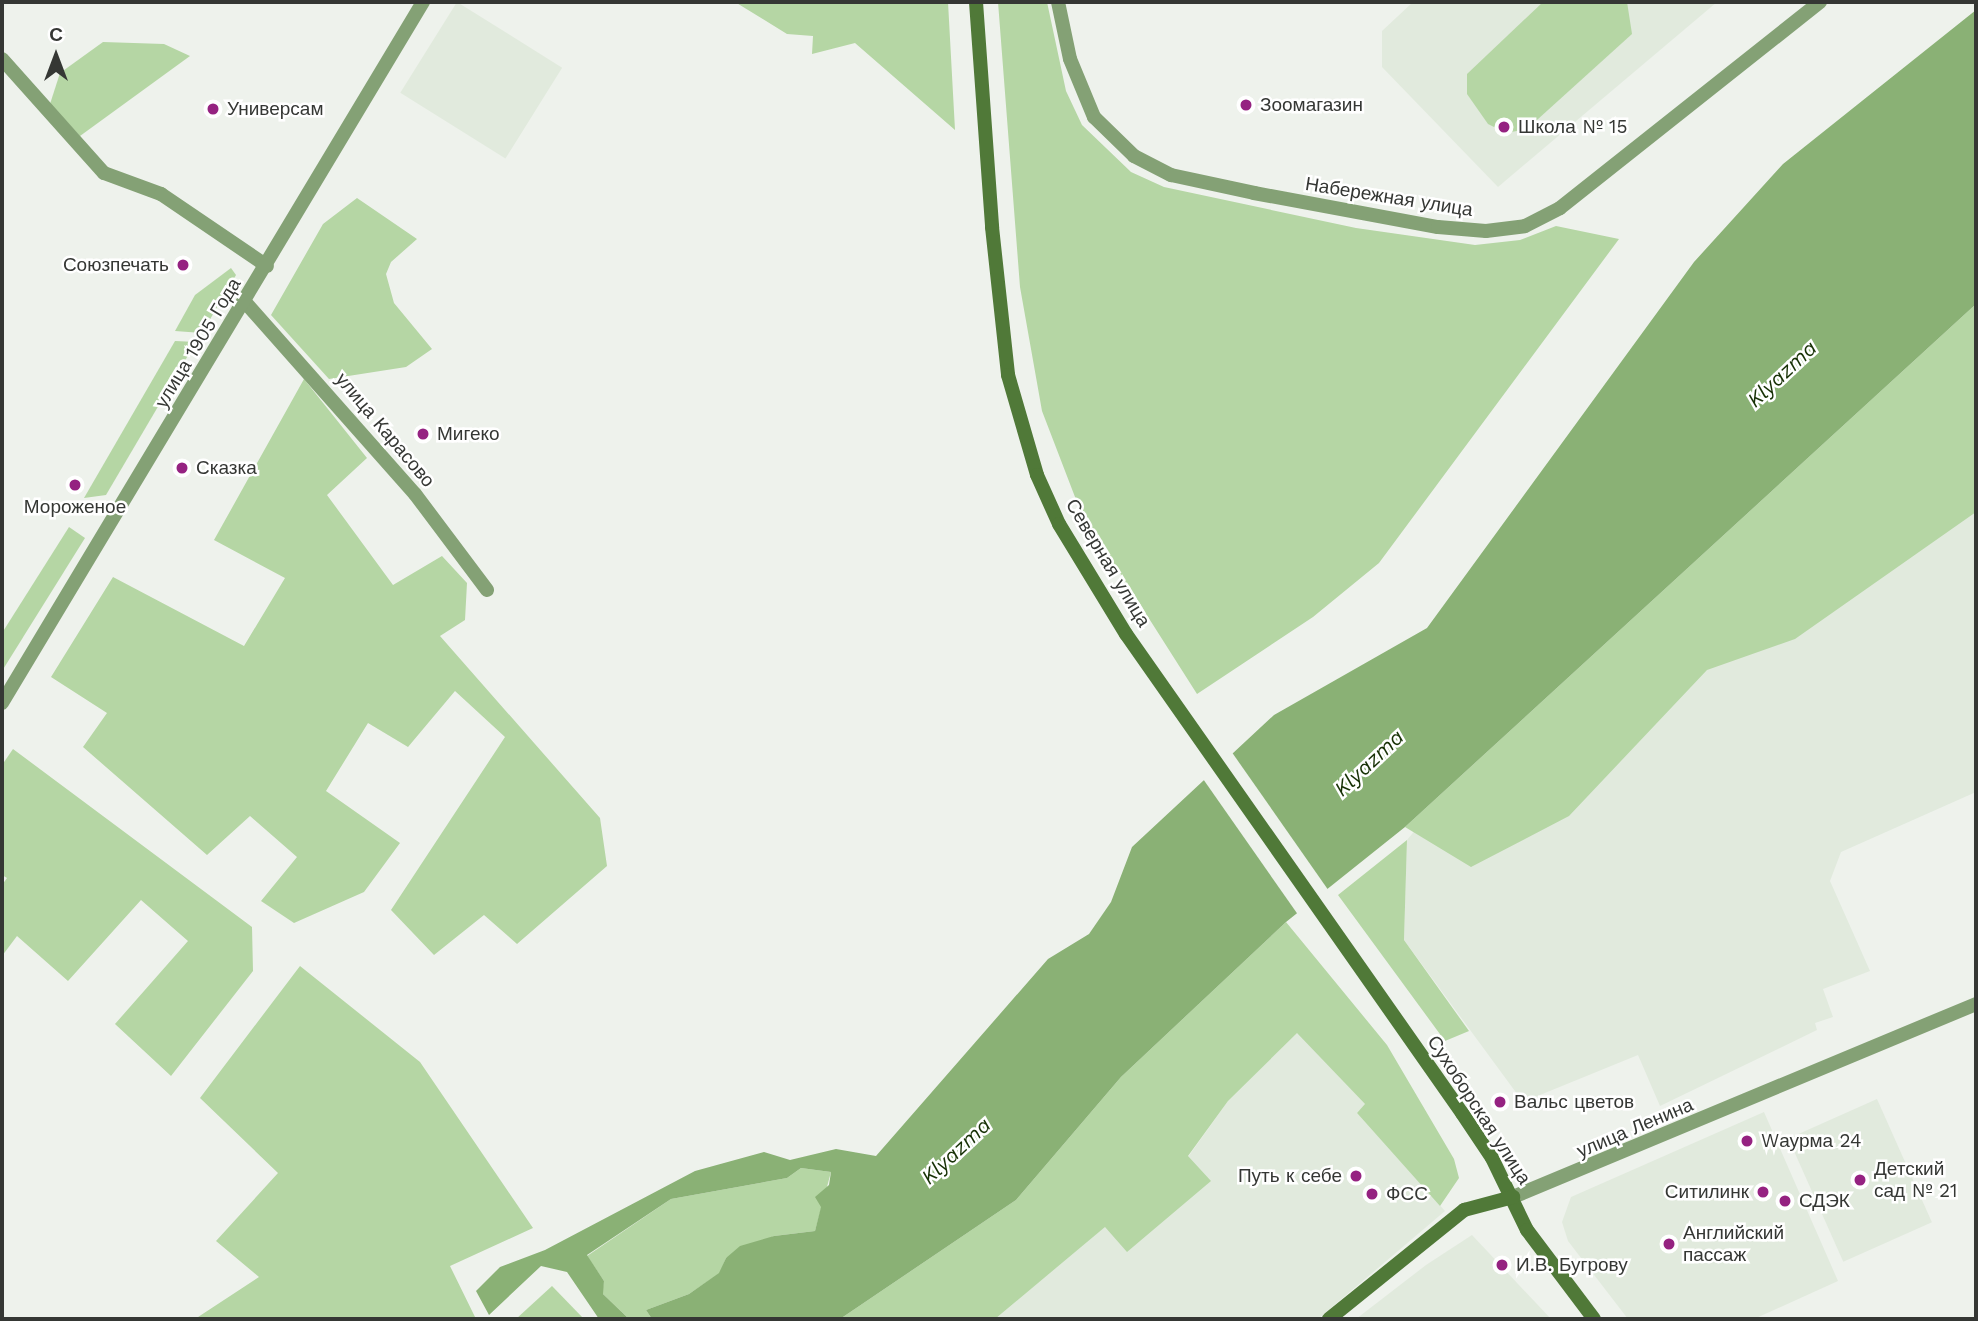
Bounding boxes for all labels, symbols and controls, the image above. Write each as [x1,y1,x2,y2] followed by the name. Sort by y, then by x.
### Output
[21,21,91,91] north arrow
[49,23,63,46] text: С
[1260,94,1363,116] place label: Зоомагазин
[1238,97,1254,113] marker: Зоомагазин
[227,98,323,120] place label: Универсам
[205,101,221,117] marker: Универсам
[1518,116,1628,138] place label: Школа № 15
[1496,119,1512,135] marker: Школа № 15
[1304,173,1474,221] street label: Набережная улица
[63,254,169,276] place label: Союзпечать
[175,257,191,273] marker: Союзпечать
[150,274,246,412] street label: улица 1905 Года
[1742,335,1822,413] water label: Klyazma
[331,368,439,492] street label: улица Карасово
[437,423,500,445] place label: Мигеко
[415,426,431,442] marker: Мигеко
[196,457,257,479] place label: Сказка
[174,460,190,476] marker: Сказка
[67,477,83,493] marker: Мороженое
[1061,495,1155,631] street label: Северная улица
[24,496,126,518] place label: Мороженое
[1329,724,1409,802] water label: Klyazma
[1422,1031,1536,1189] street label: Сухоборская улица
[1514,1091,1634,1113] place label: Вальс цветов
[1574,1093,1696,1163] street label: улица Ленина
[1492,1094,1508,1110] marker: Вальс цветов
[916,1112,996,1190] water label: Klyazma
[1761,1130,1862,1152] place label: Wаурма 24
[1739,1133,1755,1149] marker: Wаурма 24
[1874,1158,1957,1202] place label: Детский сад № 21
[1238,1165,1342,1187] place label: Путь к себе
[1348,1168,1364,1184] marker: Путь к себе
[1852,1172,1868,1188] marker: Детский сад № 21
[1665,1181,1749,1203] place label: Ситилинк
[1386,1183,1428,1205] place label: ФСС
[1755,1184,1771,1200] marker: Ситилинк
[1364,1186,1380,1202] marker: ФСС
[1799,1190,1850,1212] place label: СДЭК
[1777,1193,1793,1209] marker: СДЭК
[1683,1222,1784,1266] place label: Английский пассаж
[1661,1236,1677,1252] marker: Английский пассаж
[1516,1254,1628,1276] place label: И.В. Бугрову
[1494,1257,1510,1273] marker: И.В. Бугрову

